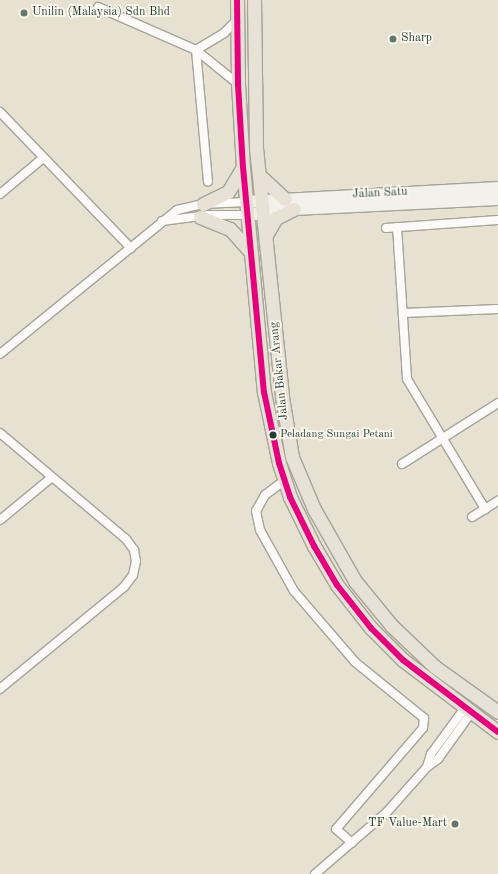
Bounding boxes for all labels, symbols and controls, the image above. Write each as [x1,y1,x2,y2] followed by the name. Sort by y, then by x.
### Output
[32,6,170,20] place label: Unilin (Malaysia) Sdn Bhd
[19,8,29,18] marker: Unilin (Malaysia) Sdn Bhd
[401,32,432,46] place label: Sharp
[388,34,398,44] marker: Sharp
[352,185,408,203] street label: Jalan Satu
[268,321,292,421] street label: Jalan Bakar Arang
[280,428,393,442] place label: Peladang Sungai Petani
[268,430,278,440] marker: Peladang Sungai Petani
[368,817,447,831] place label: TF Value-Mart
[450,819,460,829] marker: TF Value-Mart

